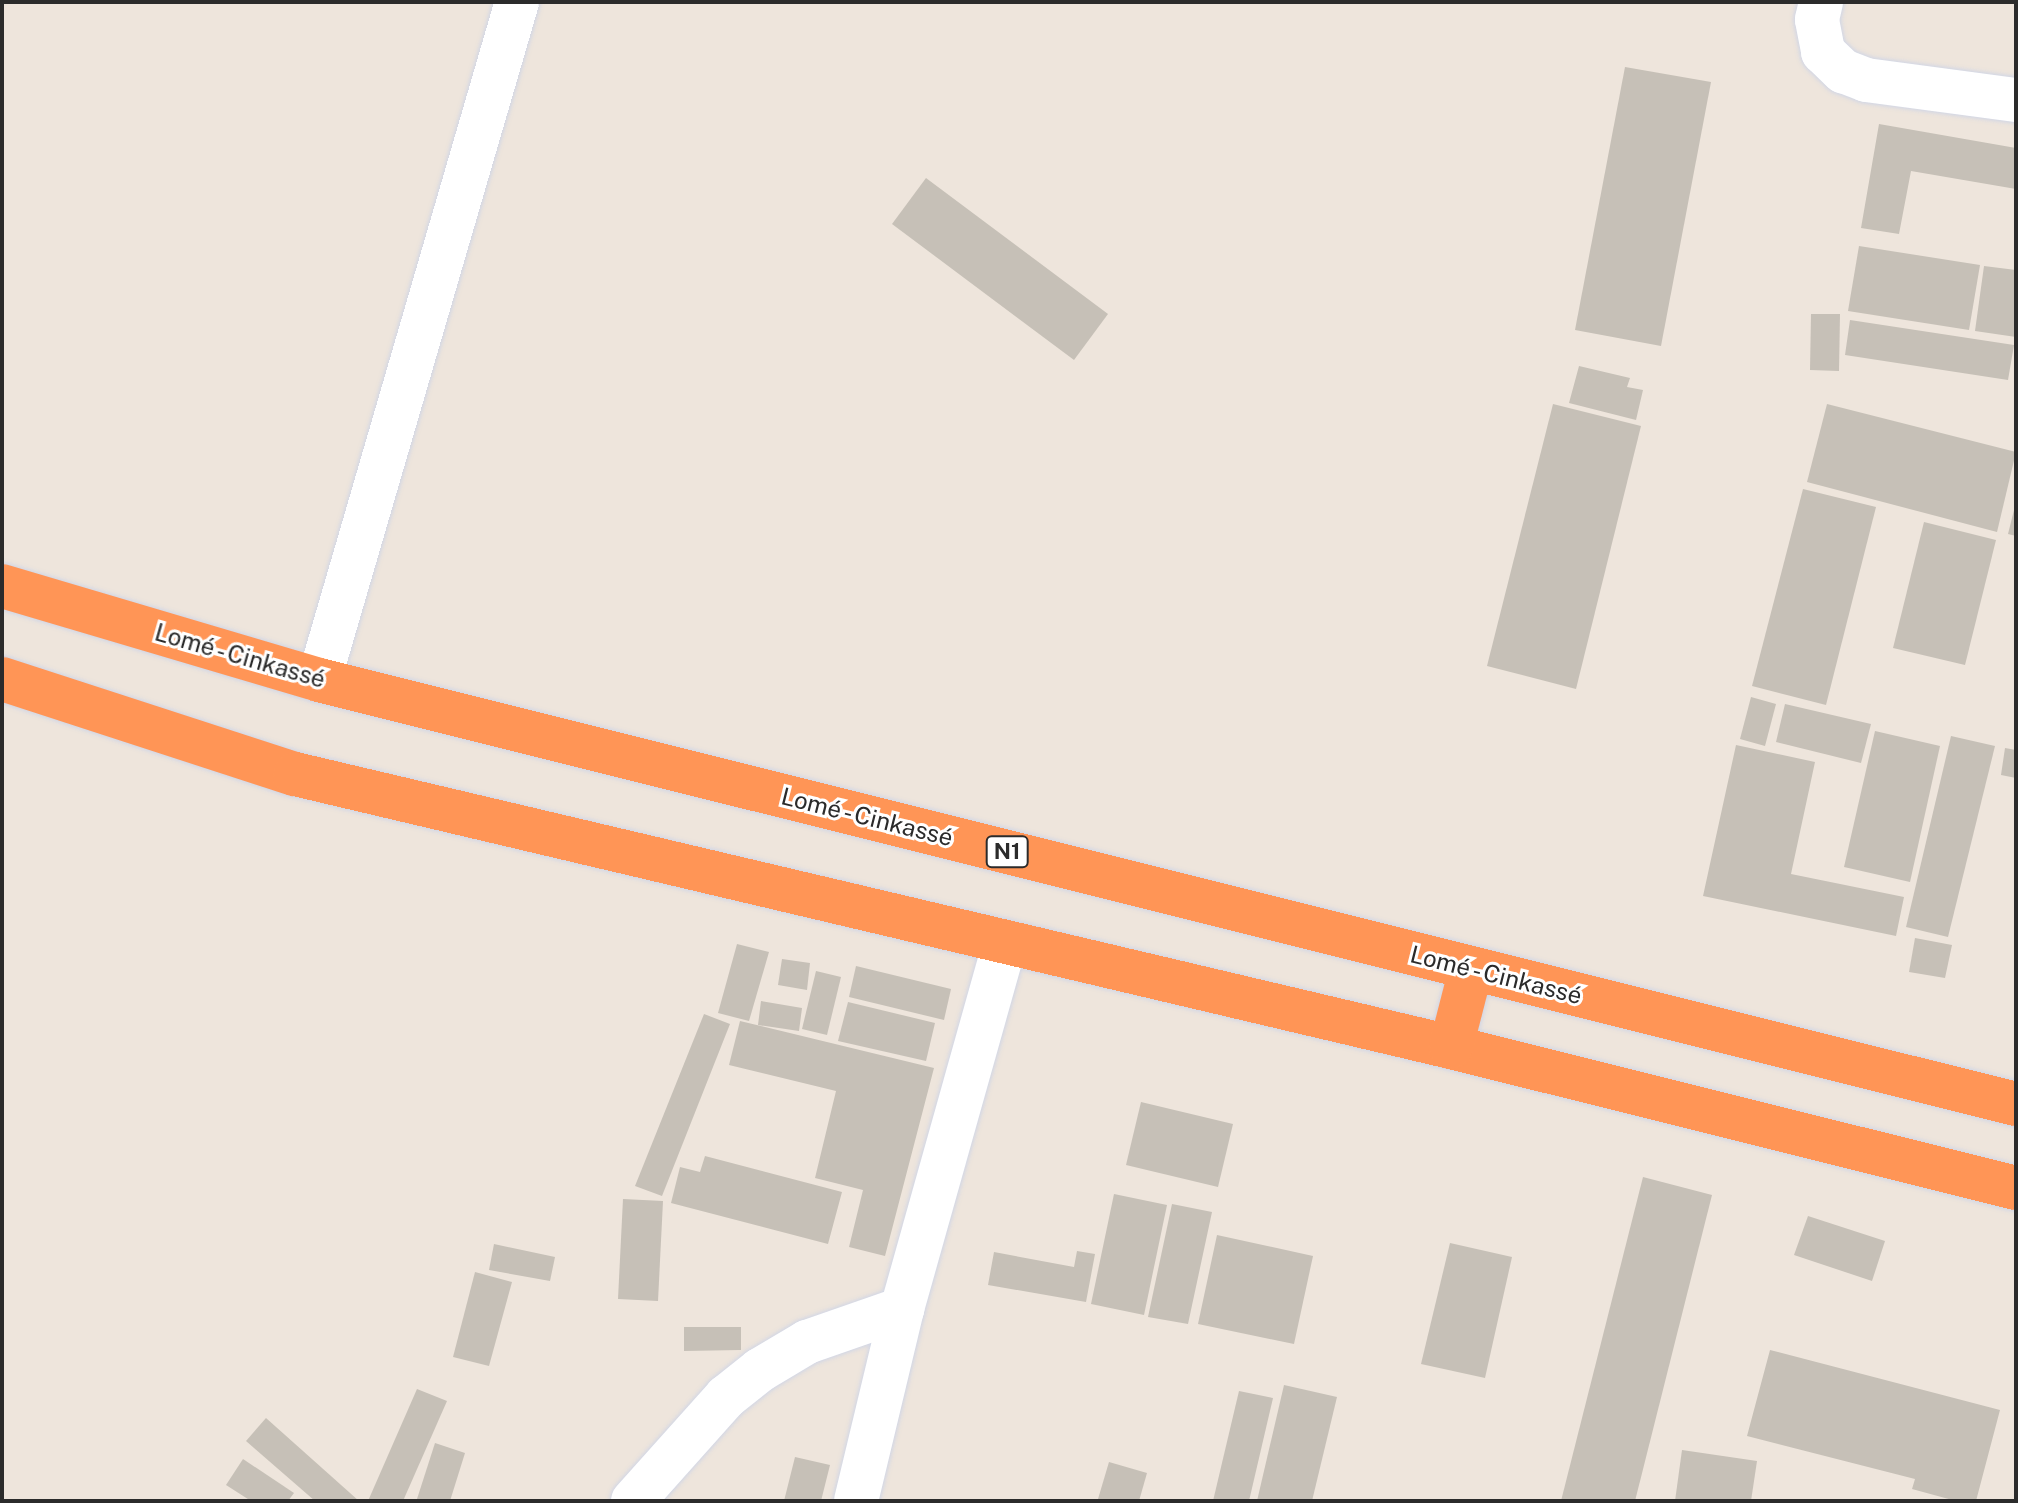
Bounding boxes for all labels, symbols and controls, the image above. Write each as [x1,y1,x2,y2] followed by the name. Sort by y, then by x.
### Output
[148,617,332,695] street label: Lomé - Cinkassé
[775,781,959,853] street label: Lomé - Cinkassé
[985,834,1029,870] road number: N1
[1404,939,1588,1011] street label: Lomé - Cinkassé

